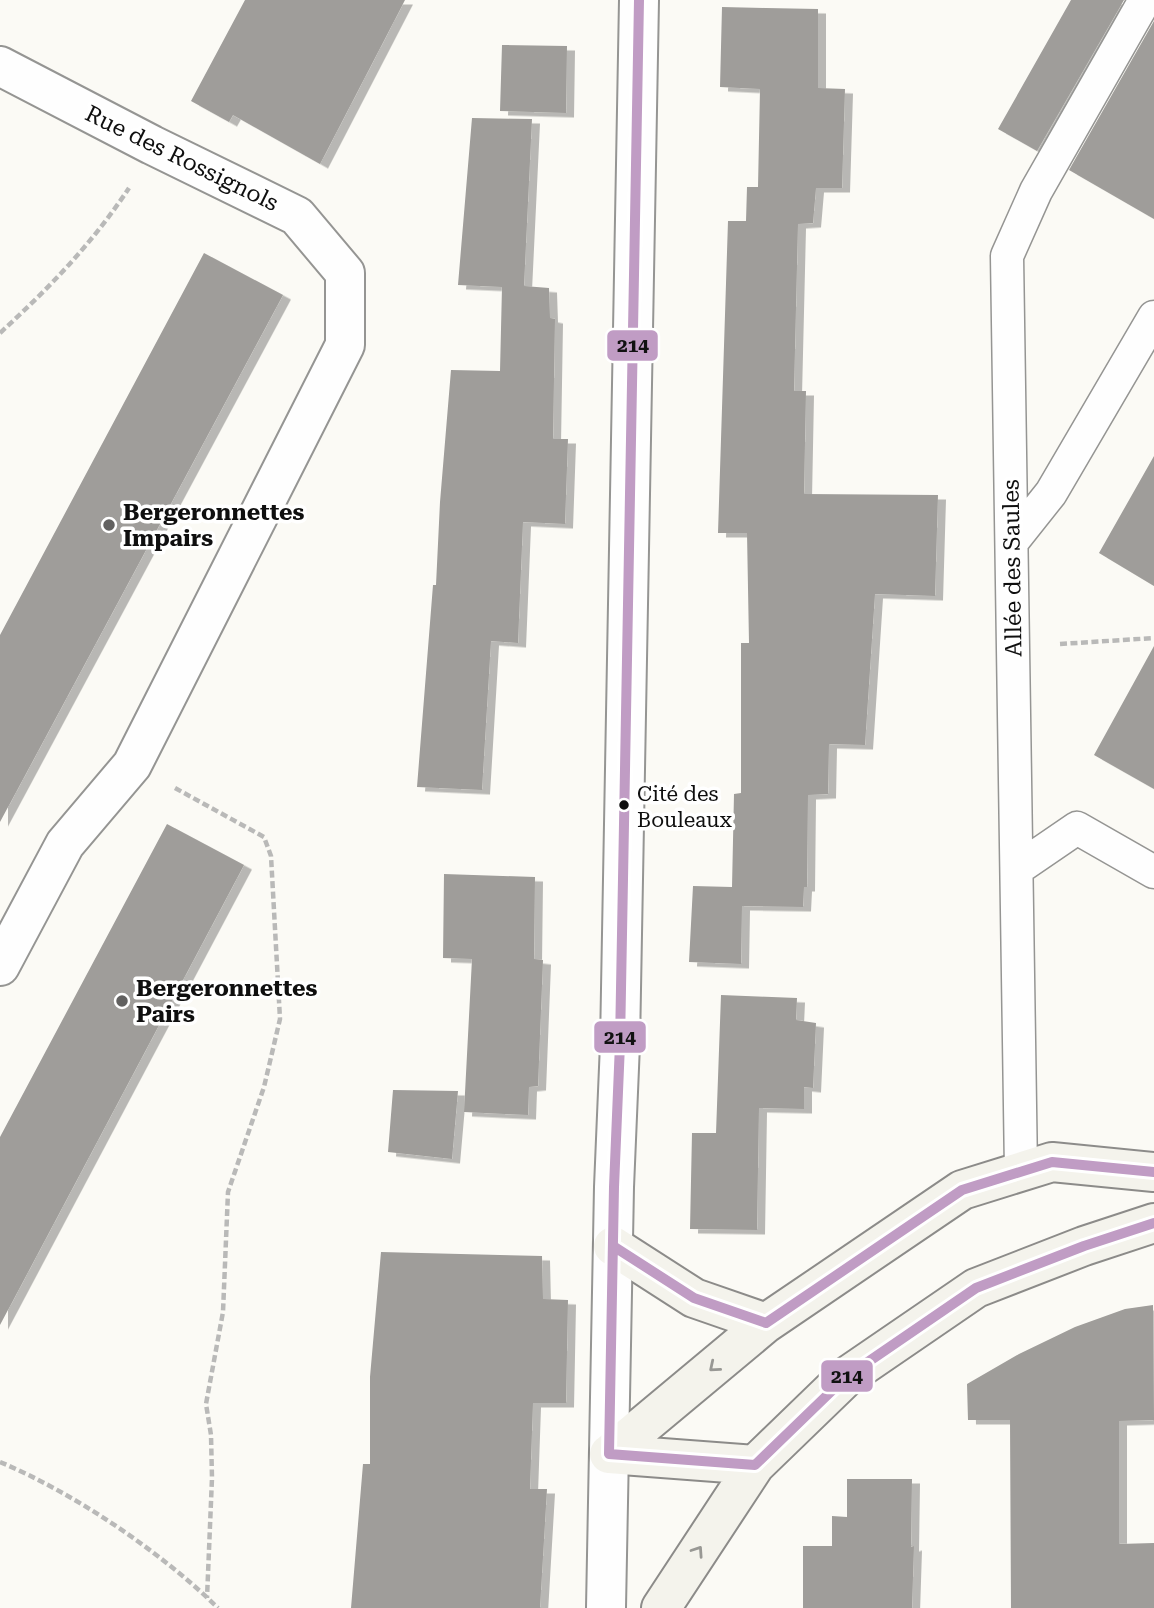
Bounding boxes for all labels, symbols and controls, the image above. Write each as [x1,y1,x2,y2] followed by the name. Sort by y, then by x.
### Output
[81,100,283,217] street label: Rue des Rossignols
[606,329,659,362] line badge: 214
[617,334,649,357] text: 214
[997,479,1028,657] street label: Allée des Saules
[123,499,304,552] place label: Bergeronnettes Impairs
[101,517,117,533] marker: Bergeronnettes Impairs
[637,782,732,832] place label: Cité des Bouleaux
[617,798,631,812] marker: Cité des Bouleaux
[136,975,317,1028] place label: Bergeronnettes Pairs
[114,993,130,1009] marker: Bergeronnettes Pairs
[593,1020,647,1054] line badge: 214
[604,1026,636,1049] text: 214
[709,1358,721,1371] one-way arrow
[820,1359,874,1393] line badge: 214
[831,1365,863,1388] text: 214
[690,1546,702,1559] one-way arrow

